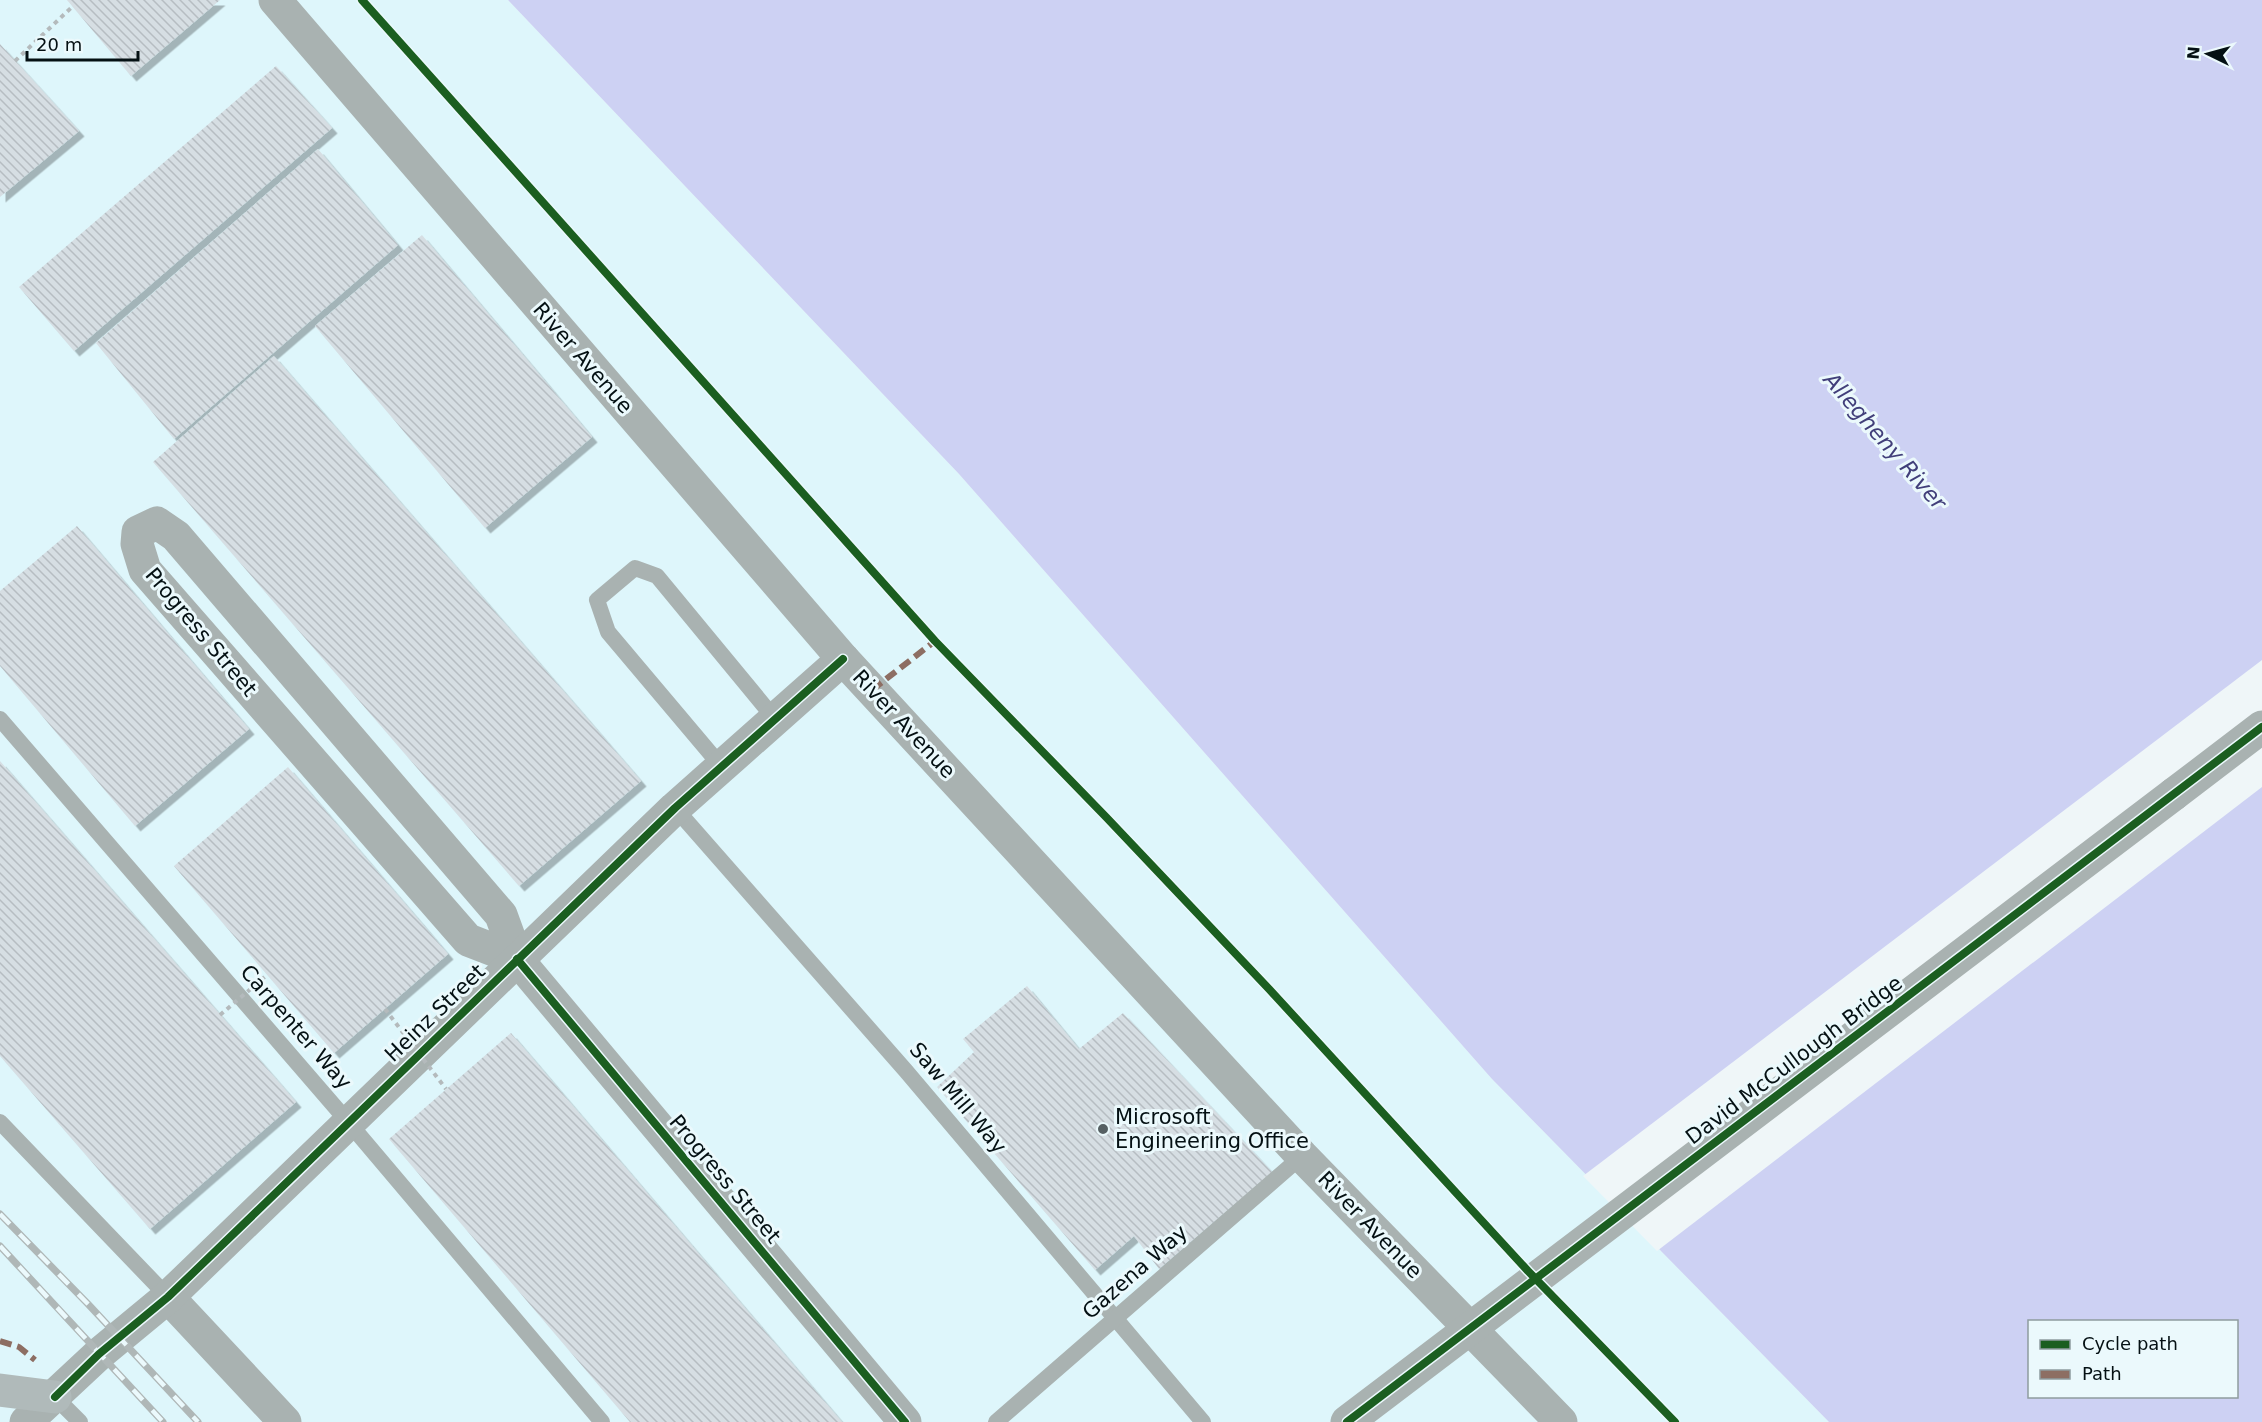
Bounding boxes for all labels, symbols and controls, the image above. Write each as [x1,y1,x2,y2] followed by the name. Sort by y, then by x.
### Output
[27,24,138,62] scale bar
[2178,24,2238,84] north arrow
[36,34,82,55] text: 20 m
[2184,45,2204,60] text: N
[528,298,638,418] street label: River Avenue
[1817,366,1953,516] water label: Allegheny River
[140,563,262,701] street label: Progress Street
[848,665,960,783] street label: River Avenue
[380,959,490,1067] street label: Heinz Street
[235,960,357,1094] street label: Carpenter Way
[1681,971,1907,1149] street label: David McCullough Bridge
[905,1038,1011,1158] street label: Saw Mill Way
[1115,1105,1309,1153] place label: Microsoft Engineering Office
[664,1110,786,1248] street label: Progress Street
[1096,1122,1110,1136] marker: Microsoft Engineering Office
[1313,1167,1427,1283] street label: River Avenue
[1078,1220,1192,1324] street label: Gazena Way
[2028,1320,2238,1398] legend
[2082,1333,2178,1354] text: Cycle path
[2082,1363,2122,1384] text: Path

